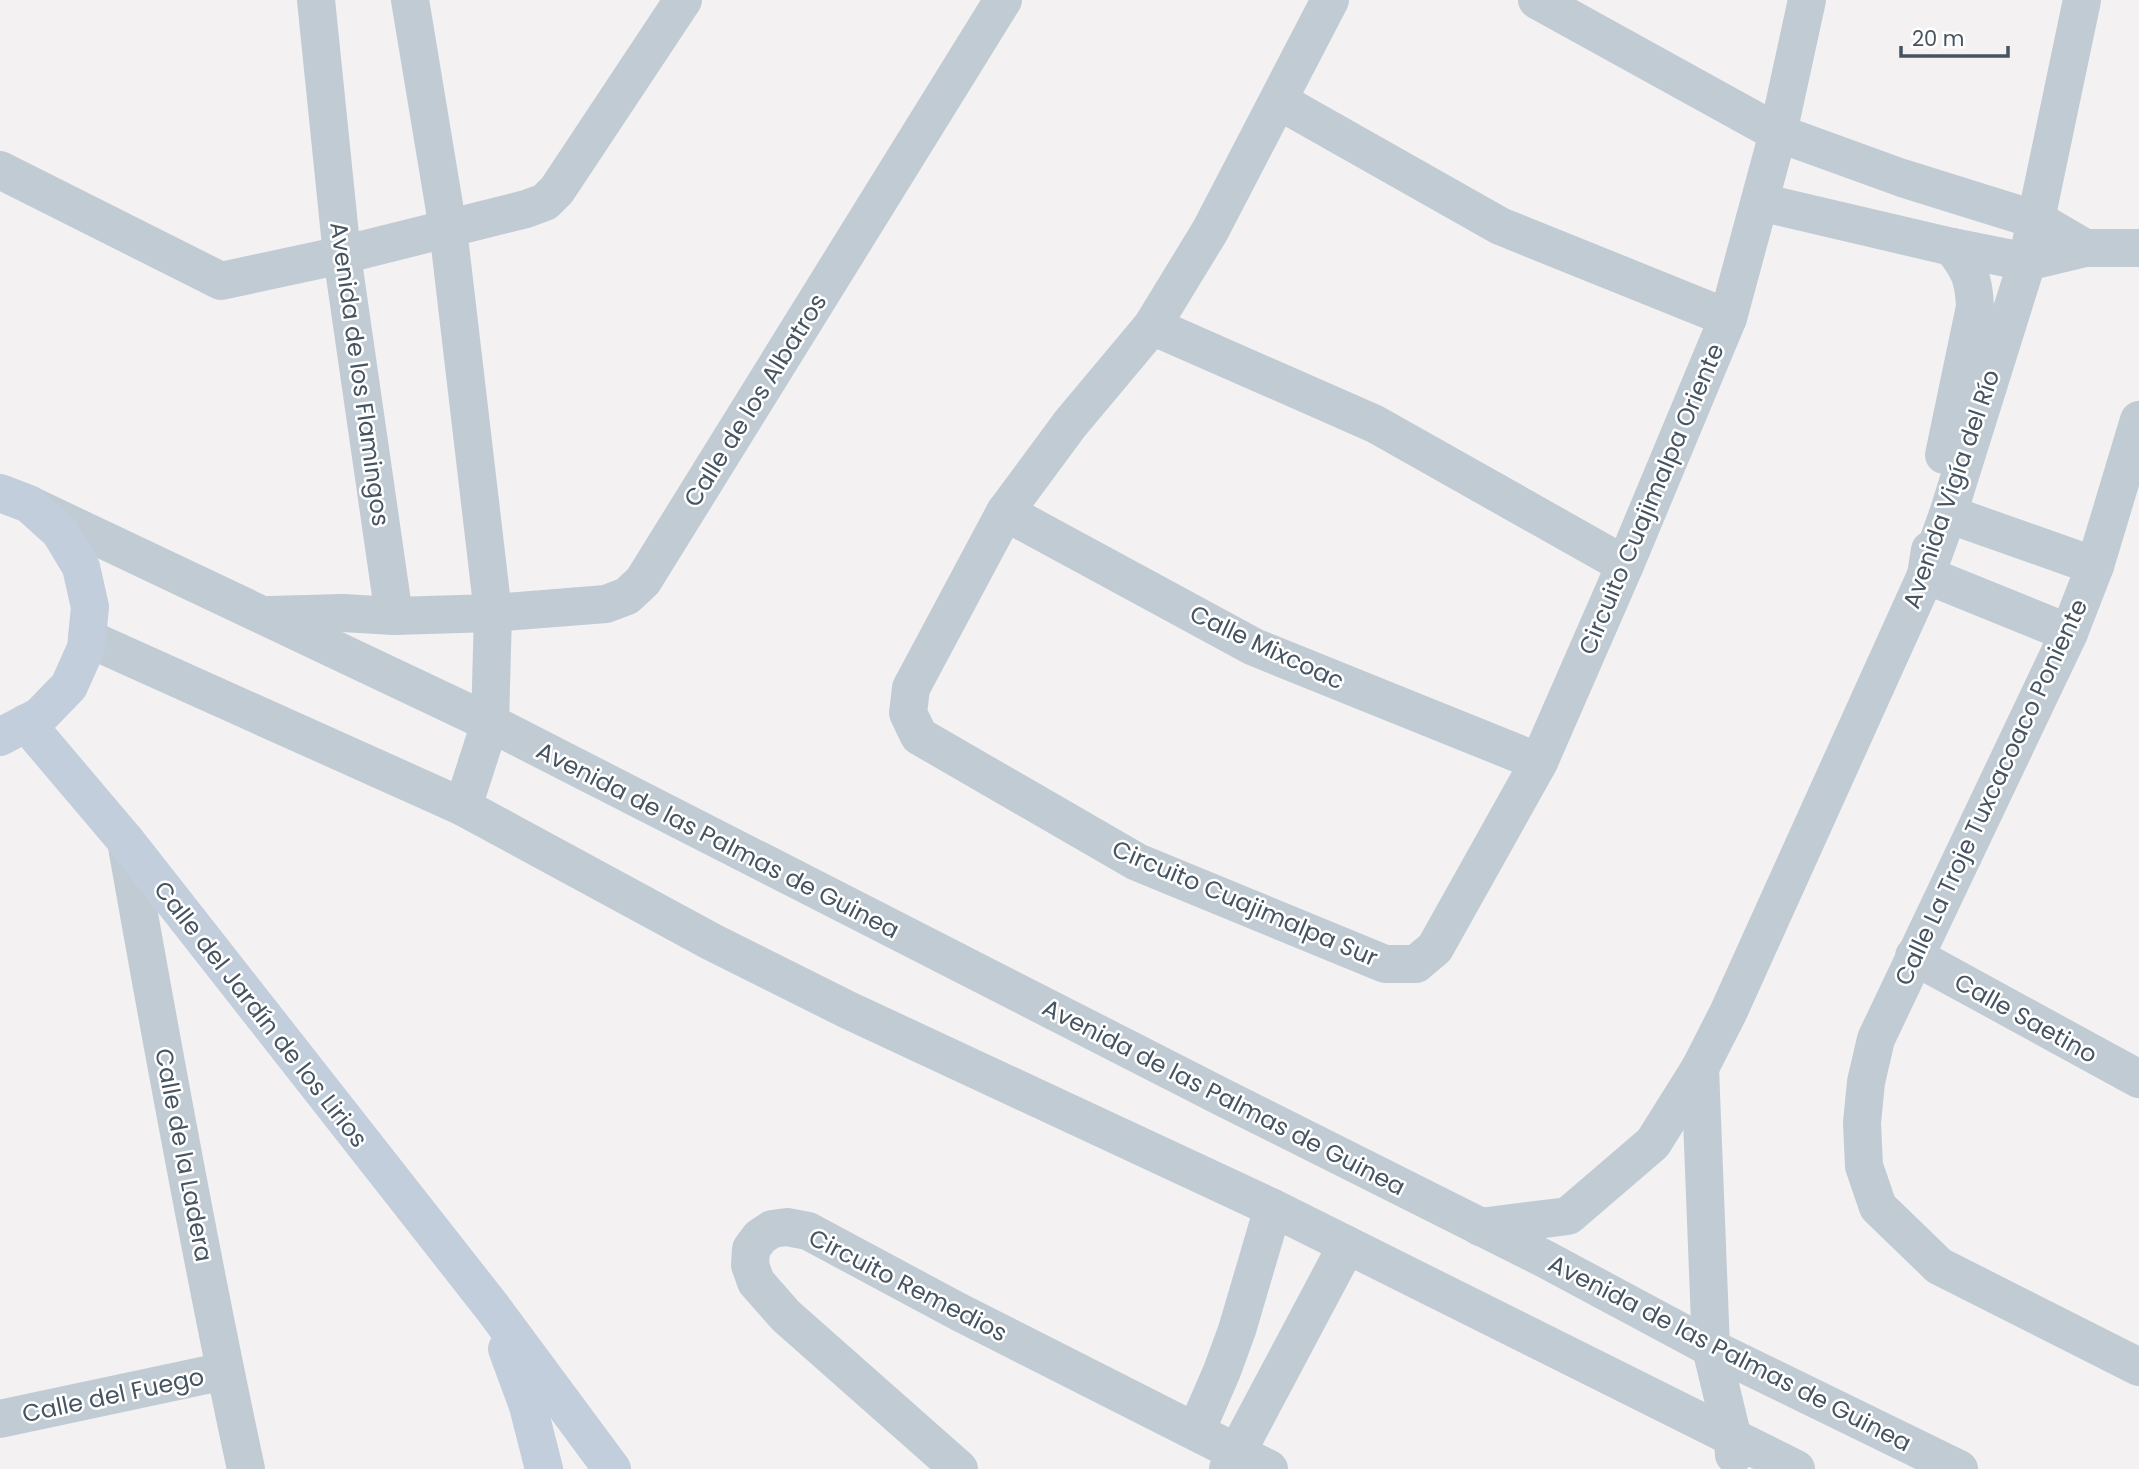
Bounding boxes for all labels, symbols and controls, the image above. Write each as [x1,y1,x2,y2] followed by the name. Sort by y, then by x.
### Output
[1901,14,2008,58] scale bar
[1912,24,1965,53] text: 20 m
[322,220,398,528] street label: Avenida de los Flamingos
[676,287,834,513] street label: Calle de los Albatros
[1570,338,1732,660] street label: Circuito Cuajimalpa Oriente
[1895,365,2007,613] street label: Avenida Vigía del Río
[1887,593,2095,991] street label: Calle La Troje Tuxcacoaco Poniente
[1185,597,1349,697] street label: Calle Mixcoac
[531,734,905,946] street label: Avenida de las Palmas de Guinea
[1107,832,1383,974] street label: Circuito Cuajimalpa Sur
[146,874,376,1154] street label: Calle del Jardín de los Lirios
[1949,965,2103,1071] street label: Calle Saetino
[1037,991,1411,1203] street label: Avenida de las Palmas de Guinea
[147,1045,221,1265] street label: Calle de la Ladera
[803,1221,1013,1349] street label: Circuito Remedios
[1543,1247,1917,1459] street label: Avenida de las Palmas de Guinea
[19,1360,207,1430] street label: Calle del Fuego

